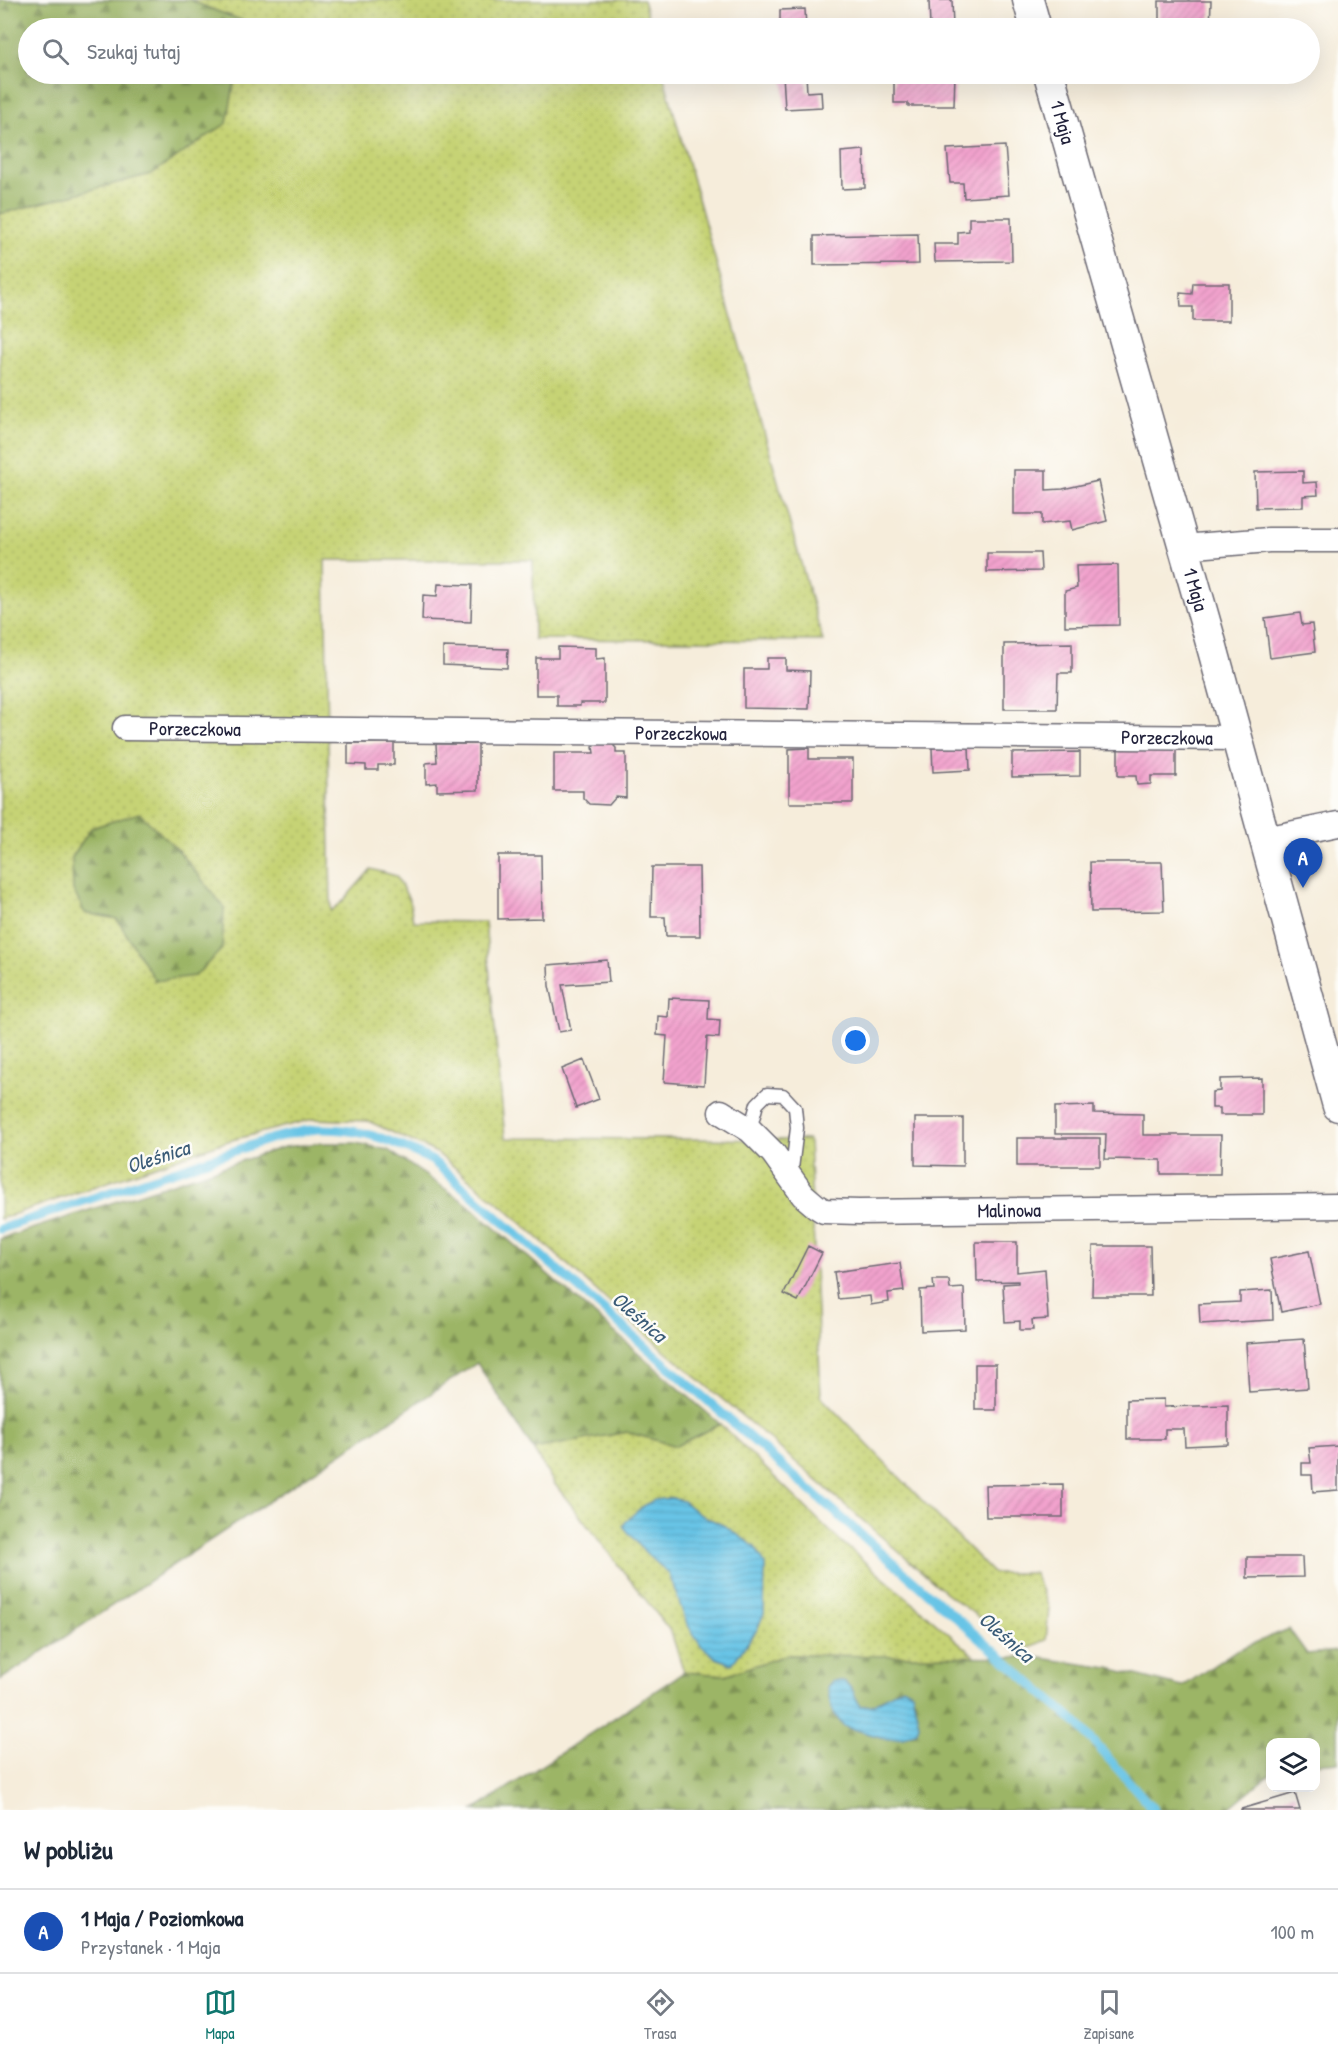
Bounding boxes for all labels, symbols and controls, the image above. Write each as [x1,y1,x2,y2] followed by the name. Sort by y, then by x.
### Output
[18,18,1320,84] search box
[39,35,72,68] icon: search
[87,36,181,66] text: Szukaj tutaj
[1044,97,1082,147] street label: 1 Maja
[1177,564,1215,614] street label: 1 Maja
[149,714,241,742] street label: Porzeczkowa
[635,719,727,746] street label: Porzeczkowa
[1121,723,1213,751] street label: Porzeczkowa
[1284,838,1322,888] pin: A
[841,1026,870,1055] your location
[123,1132,196,1180] water label: Oleśnica
[977,1196,1041,1224] street label: Malinowa
[606,1285,675,1350] water label: Oleśnica
[973,1605,1042,1670] water label: Oleśnica
[1266,1738,1320,1792] map controls
[1266,1738,1320,1792] button: layers
[24,1832,113,1867] text: W pobliżu
[81,1903,243,1933] text: 1 Maja / Poziomkowa
[39,1918,48,1945] text: A
[1271,1918,1314,1945] text: 100 m
[81,1933,220,1960] text: Przystanek · 1 Maja
[204,1986,237,2044] tab: Mapa
[644,1986,677,2044] tab: Trasa
[1084,1986,1134,2044] tab: Zapisane

